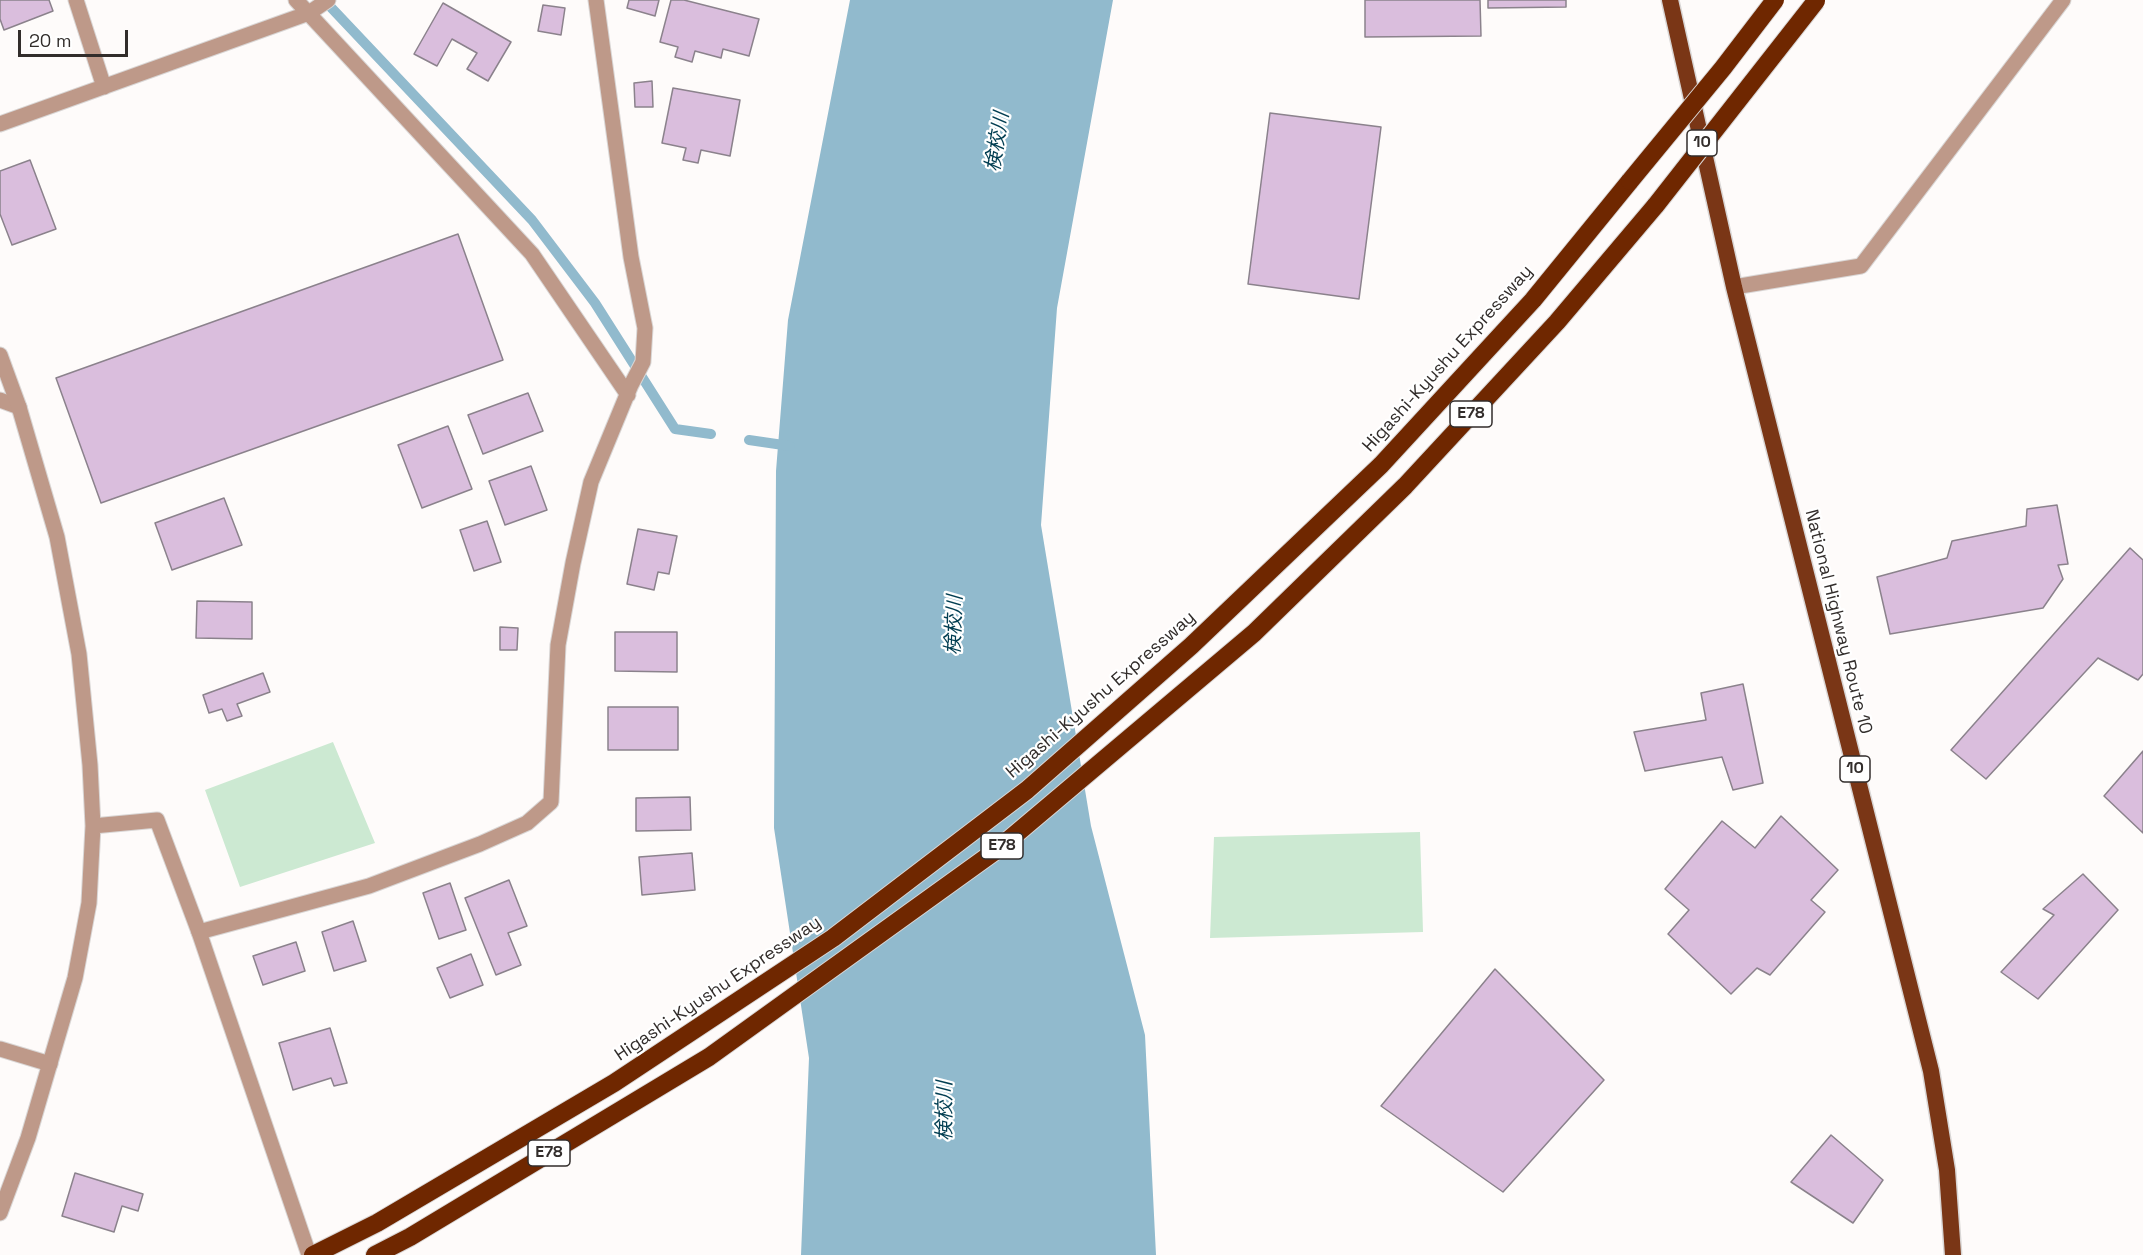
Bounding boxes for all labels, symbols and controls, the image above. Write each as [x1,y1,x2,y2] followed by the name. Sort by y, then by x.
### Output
[21,18,130,56] scale bar
[29,29,72,52] text: 20 m
[981,110,1015,174] water label: 検校川
[1687,130,1717,156] road number: 10
[1358,261,1538,457] street label: Higashi-Kyushu Expressway
[1450,401,1492,427] road number: E78
[1800,508,1876,736] street label: National Highway Route 10
[942,595,968,655] water label: 検校川
[1002,607,1200,783] street label: Higashi-Kyushu Expressway
[1840,756,1870,782] road number: 10
[981,833,1023,859] road number: E78
[611,912,825,1066] street label: Higashi-Kyushu Expressway
[934,1081,958,1141] water label: 検校川
[528,1140,570,1166] road number: E78

